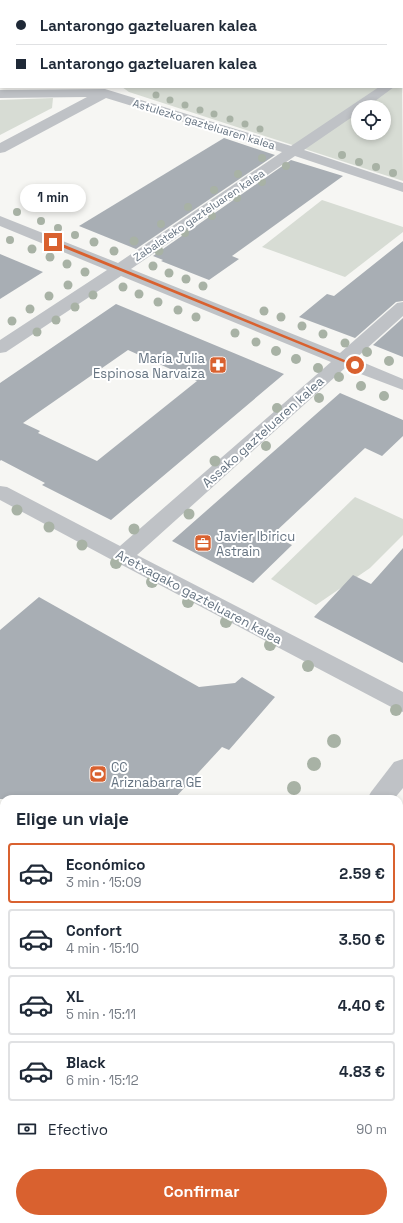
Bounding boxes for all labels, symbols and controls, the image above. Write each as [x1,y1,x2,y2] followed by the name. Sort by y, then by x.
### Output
[40,16,257,35] text: Lantarongo gazteluaren kalea
[40,54,257,73] text: Lantarongo gazteluaren kalea
[131,96,278,153] street label: Astulezko gazteluaren kalea
[351,100,391,140] map controls
[351,100,391,140] button: locate
[131,165,268,264] street label: Zabalateko gazteluaren kalea
[20,184,86,212] callout: 1 min
[37,189,69,206] text: 1 min
[44,233,62,251] route end
[93,350,206,382] place label: María Julia Espinosa Narvaiza
[208,355,228,375] pharmacy icon: María Julia Espinosa Narvaiza
[346,356,364,374] route start
[198,372,328,491] street label: Assako gazteluaren kalea
[216,528,295,560] place label: Javier Ibiricu Astrain
[193,533,213,553] office icon: Javier Ibiricu Astrain
[113,546,286,648] street label: Aretxagako gazteluaren kalea
[111,759,202,791] place label: CC Ariznabarra GE
[88,764,108,784] sports icon: CC Ariznabarra GE
[16,807,129,830] text: Elige un viaje
[18,855,54,891] icon: car
[66,855,145,874] text: Económico
[339,864,385,883] text: 2.59 €
[66,874,141,891] text: 3 min · 15:09
[18,921,54,957] icon: car
[66,921,122,940] text: Confort
[339,930,385,949] text: 3.50 €
[66,940,139,957] text: 4 min · 15:10
[18,987,54,1023] icon: car
[66,987,84,1006] text: XL
[338,996,385,1015] text: 4.40 €
[66,1006,136,1023] text: 5 min · 15:11
[18,1053,54,1089] icon: car
[66,1053,106,1072] text: Black
[339,1062,385,1081] text: 4.83 €
[66,1072,139,1089] text: 6 min · 15:12
[16,1118,38,1140] icon: cash
[48,1120,108,1139] text: Efectivo
[356,1121,387,1138] text: 90 m
[16,1169,387,1215] button: Confirmar

